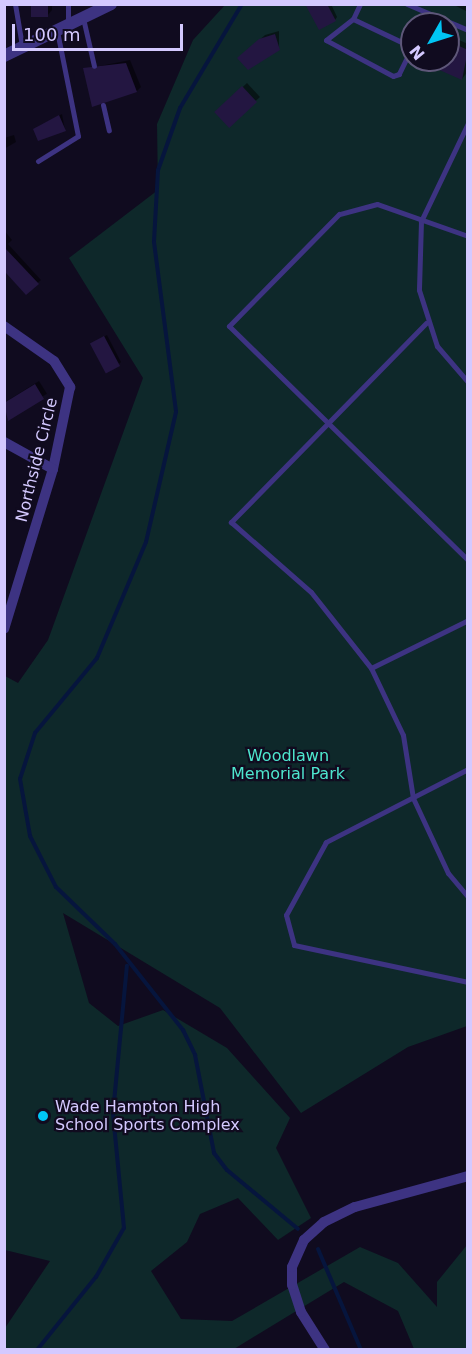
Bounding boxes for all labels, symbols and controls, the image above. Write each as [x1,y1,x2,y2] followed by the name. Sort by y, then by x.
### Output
[15,12,186,50] scale bar
[400,12,460,72] north arrow
[23,24,81,45] text: 100 m
[406,41,429,64] text: N
[12,396,62,524] street label: Northside Circle
[231,746,345,784] park label: Woodlawn Memorial Park
[55,1097,240,1135] place label: Wade Hampton High School Sports Complex
[36,1109,50,1123] marker: Wade Hampton High School Sports Complex

